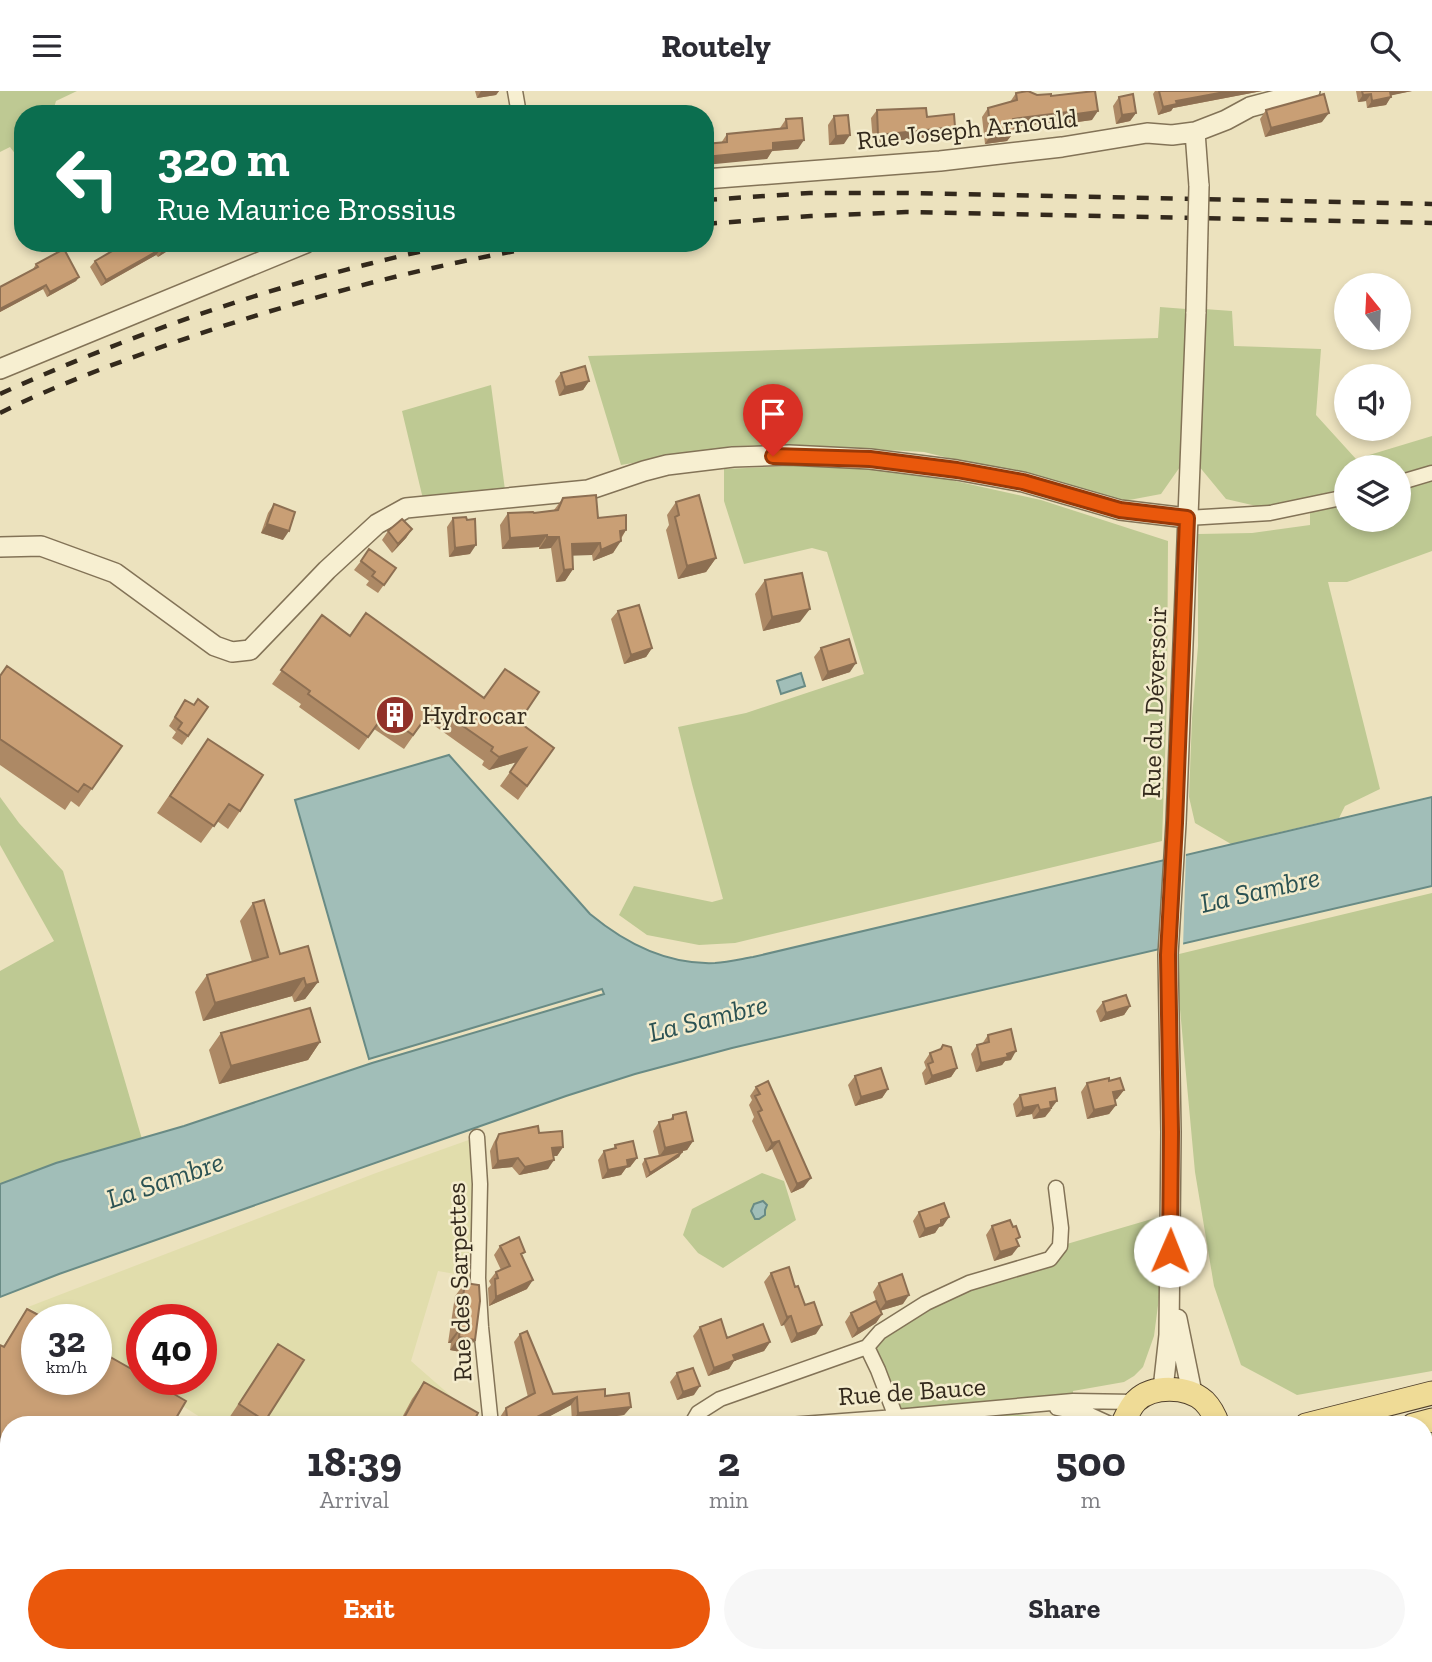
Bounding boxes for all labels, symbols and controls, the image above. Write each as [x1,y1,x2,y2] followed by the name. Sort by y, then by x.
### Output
[28,27,66,65] icon: menu
[661,27,771,65] text: Routely
[1366,27,1404,65] icon: search
[855,101,1079,157] street label: Rue Joseph Arnould
[157,130,290,189] text: 320 m
[42,133,133,224] icon: left
[157,190,456,228] text: Rue Maurice Brossius
[1334,273,1410,350] north arrow
[1334,273,1411,532] map controls
[1334,364,1411,441] button: sound
[743,384,803,456] pin
[754,395,792,433] icon: arrive
[1334,455,1411,532] button: layers
[1135,605,1173,799] street label: Rue du Déversoir
[374,694,416,736] building icon: Hydrocar
[422,699,528,731] place label: Hydrocar
[1197,860,1323,920] water label: La Sambre
[645,987,771,1049] water label: La Sambre
[102,1145,228,1215] water label: La Sambre
[440,1182,478,1382] street label: Rue des Sarpettes
[1133,1214,1207,1288] position arrow
[126,1304,217,1395] speed limit sign: 40
[48,1319,85,1361] text: 32
[46,1356,87,1378] text: km/h
[837,1370,987,1412] street label: Rue de Bauce
[307,1436,402,1487] text: 18:39
[718,1436,740,1487] text: 2
[1056,1436,1126,1487] text: 500
[320,1486,389,1514] text: Arrival
[709,1486,749,1514] text: min
[1081,1486,1101,1514] text: m
[28,1569,710,1649] button: Exit
[724,1569,1405,1649] button: Share

